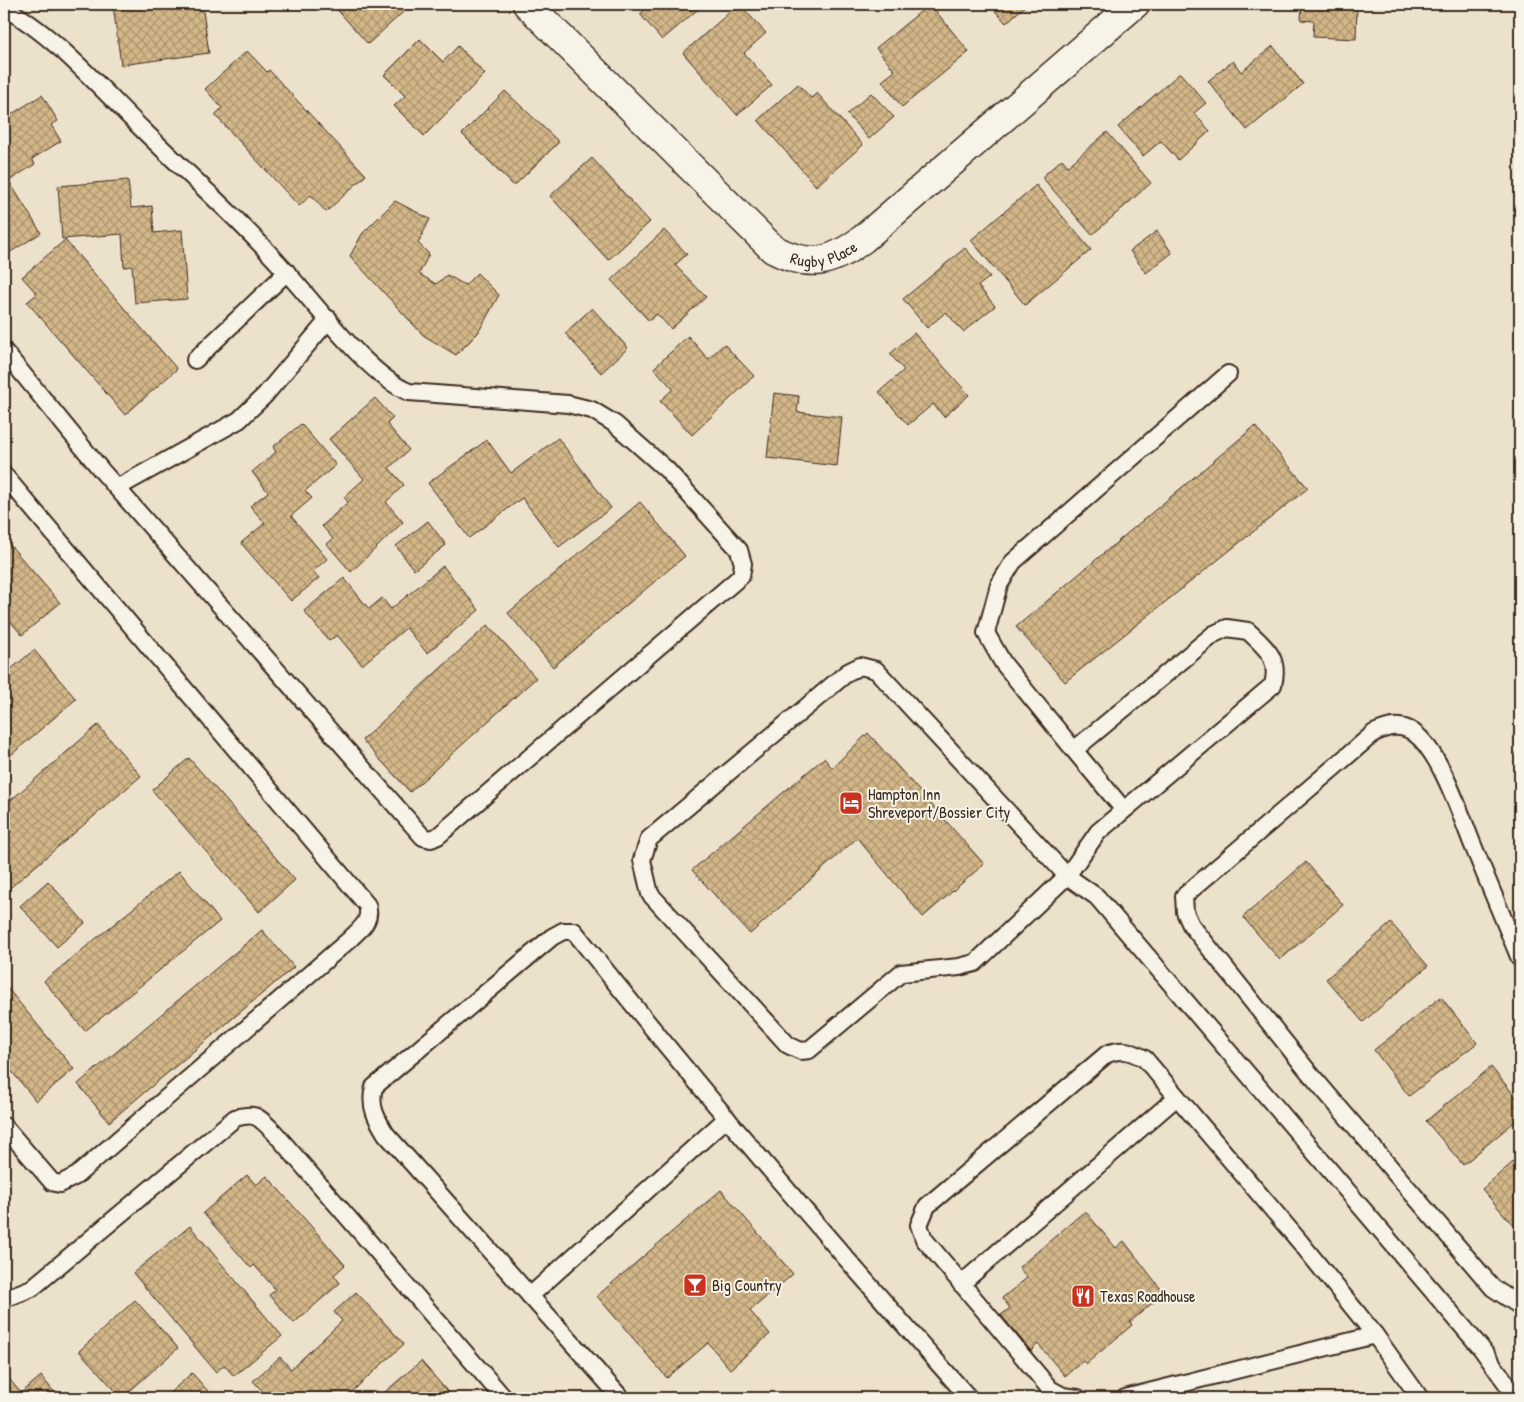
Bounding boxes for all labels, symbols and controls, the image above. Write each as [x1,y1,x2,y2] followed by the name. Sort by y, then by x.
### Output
[788,235,862,272] street label: Rugby Place
[868,783,1011,823] place label: Hampton Inn Shreveport/Bossier City
[838,790,864,816] hotel icon: Hampton Inn Shreveport/Bossier City
[682,1272,708,1298] bar icon: Big Country
[712,1274,782,1296] place label: Big Country
[1070,1283,1096,1309] restaurant icon: Texas Roadhouse
[1100,1285,1196,1307] place label: Texas Roadhouse

